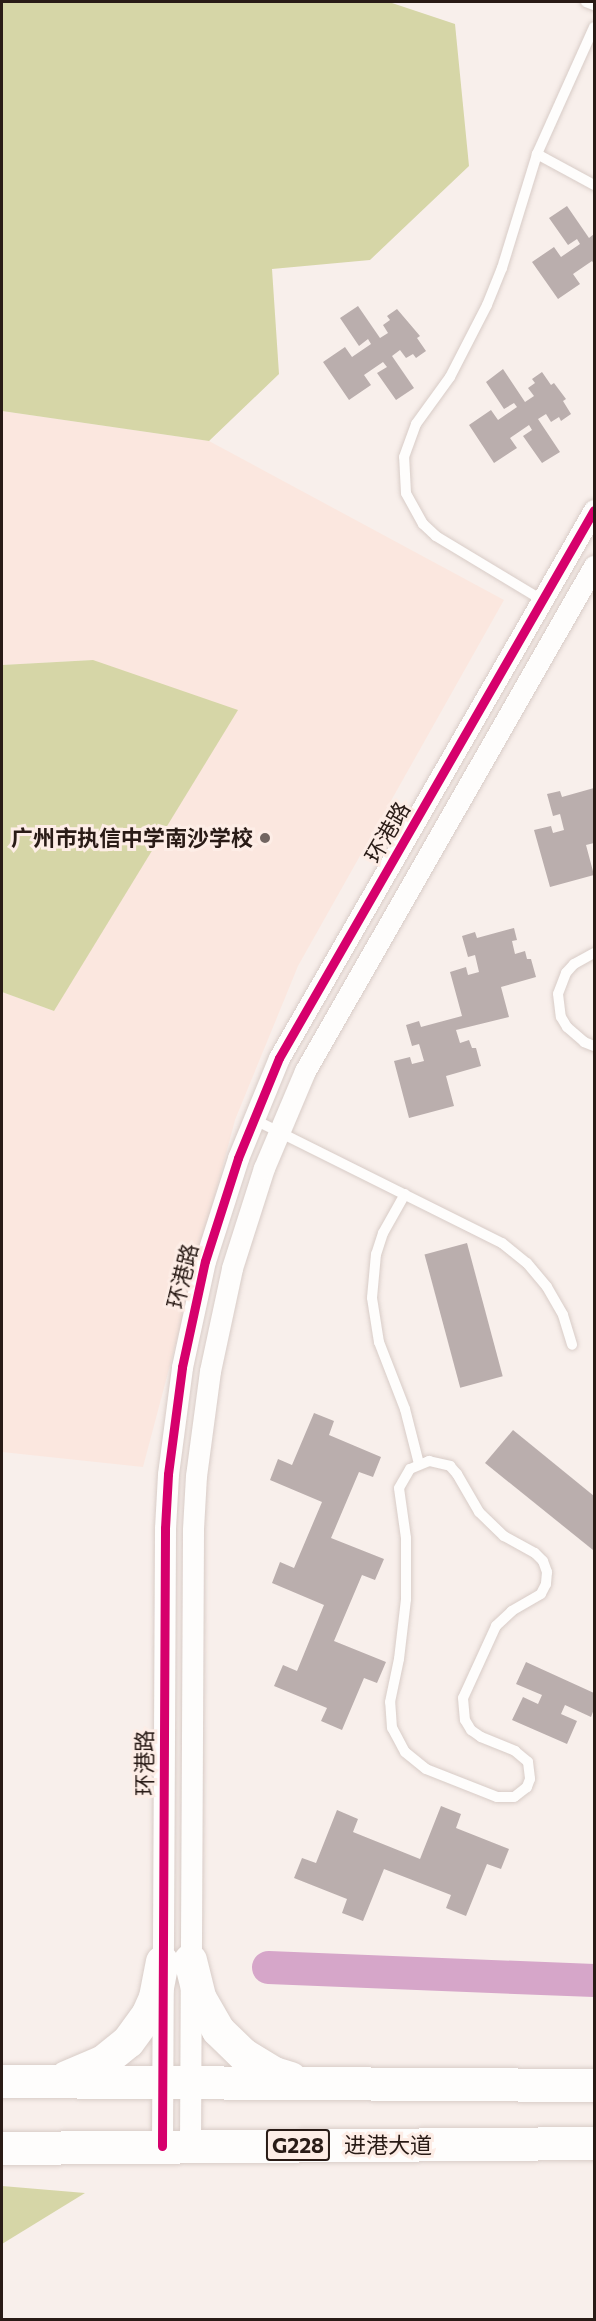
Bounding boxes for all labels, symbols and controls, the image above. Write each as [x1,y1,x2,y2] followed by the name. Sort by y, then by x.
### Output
[359,797,415,867] street label: 环港路
[11,825,253,851] place label: 广州市执信中学南沙学校
[258,831,272,845] marker: 广州市执信中学南沙学校
[161,1241,203,1311] street label: 环港路
[131,1730,157,1796] street label: 环港路
[265,2127,331,2163] road number: G228
[344,2132,432,2158] street label: 进港大道

